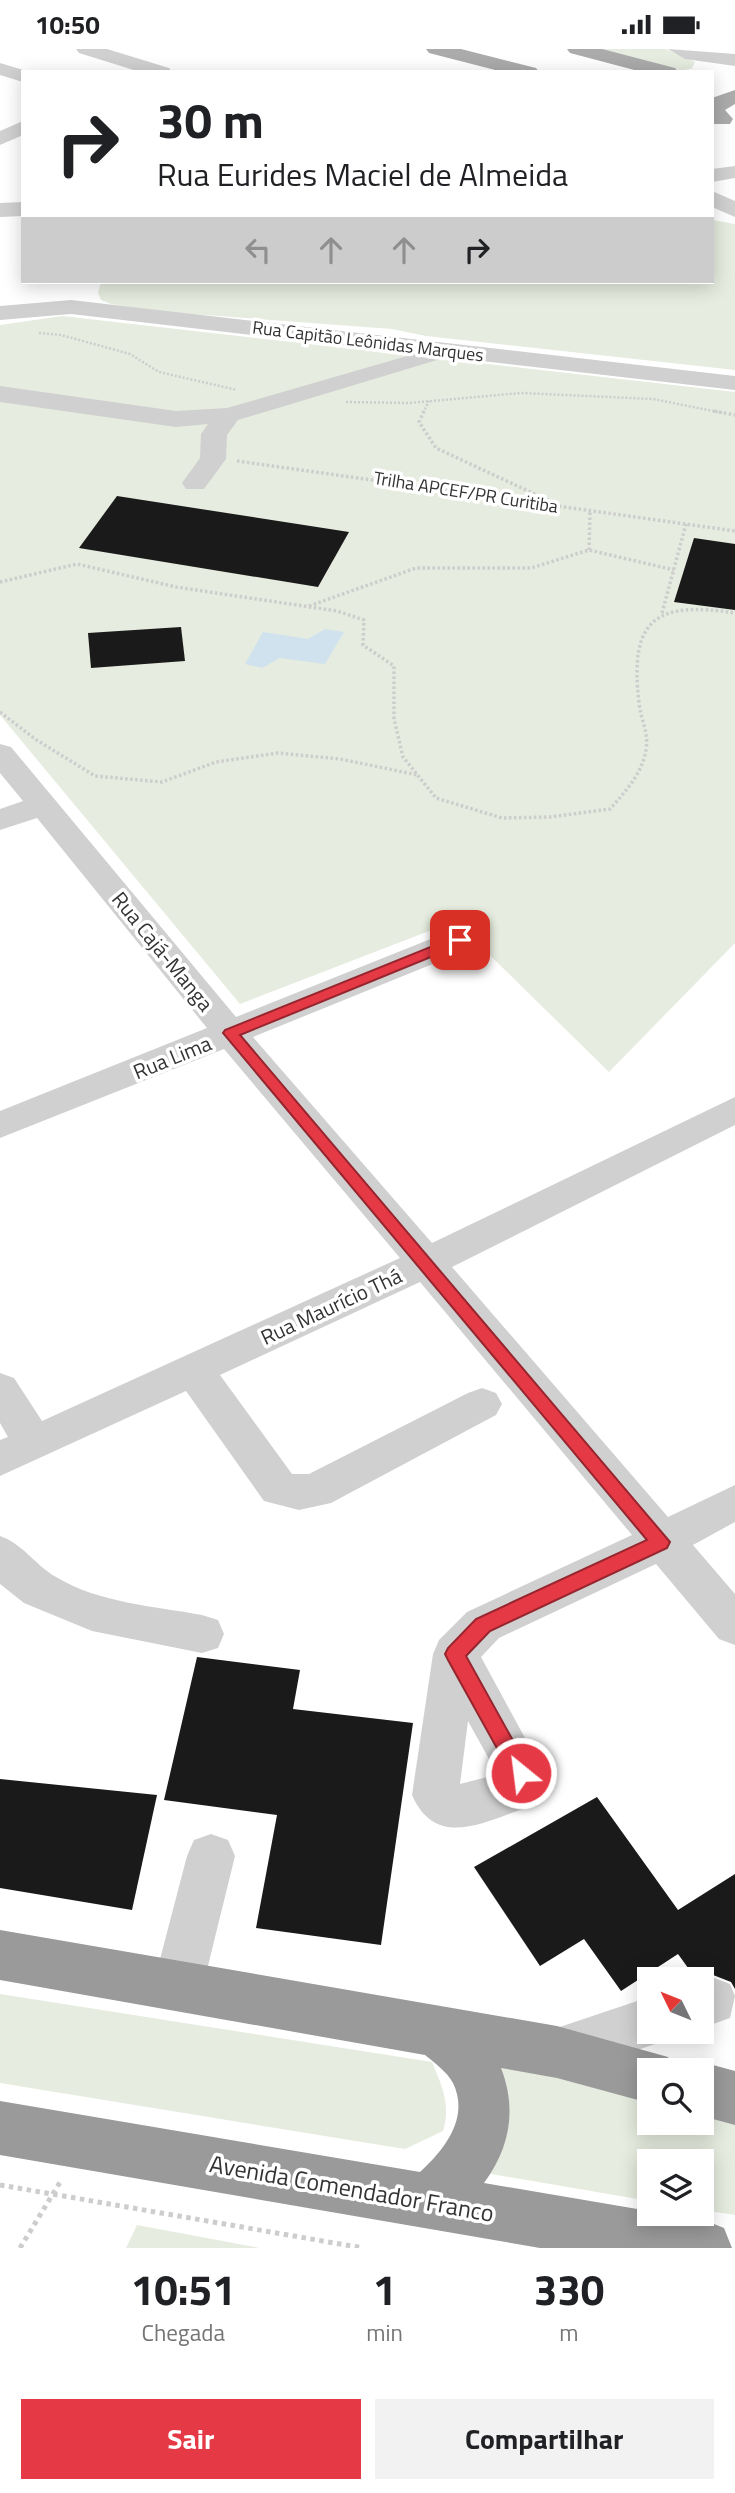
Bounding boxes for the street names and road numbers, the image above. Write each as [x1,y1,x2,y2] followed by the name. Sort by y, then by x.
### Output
[251,313,485,369] street label: Rua Capitão Leônidas Marques
[372,464,560,520] street label: Trilha APCEF/PR Curitiba
[105,884,222,1018] street label: Rua Cajá-Manga
[128,1027,216,1087] street label: Rua Lima
[255,1259,407,1353] street label: Rua Maurício Thá
[207,2145,497,2231] street label: Avenida Comendador Franco

